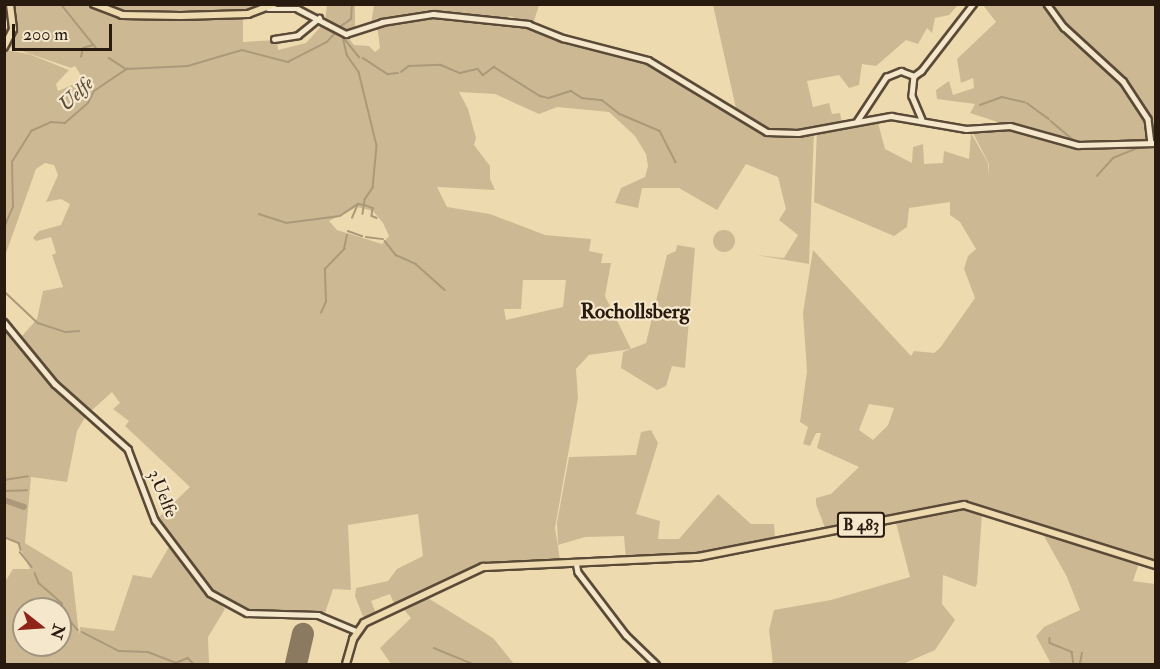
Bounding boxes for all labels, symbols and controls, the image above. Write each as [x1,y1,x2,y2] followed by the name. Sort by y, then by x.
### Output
[15,12,116,50] scale bar
[23,23,68,46] text: 200 m
[53,72,99,116] water label: Uelfe
[580,299,690,325] district label: Rochollsberg
[143,467,181,521] street label: 3.Uelfe
[836,512,886,538] road number: B 483
[12,597,72,657] north arrow
[46,622,69,641] text: N

